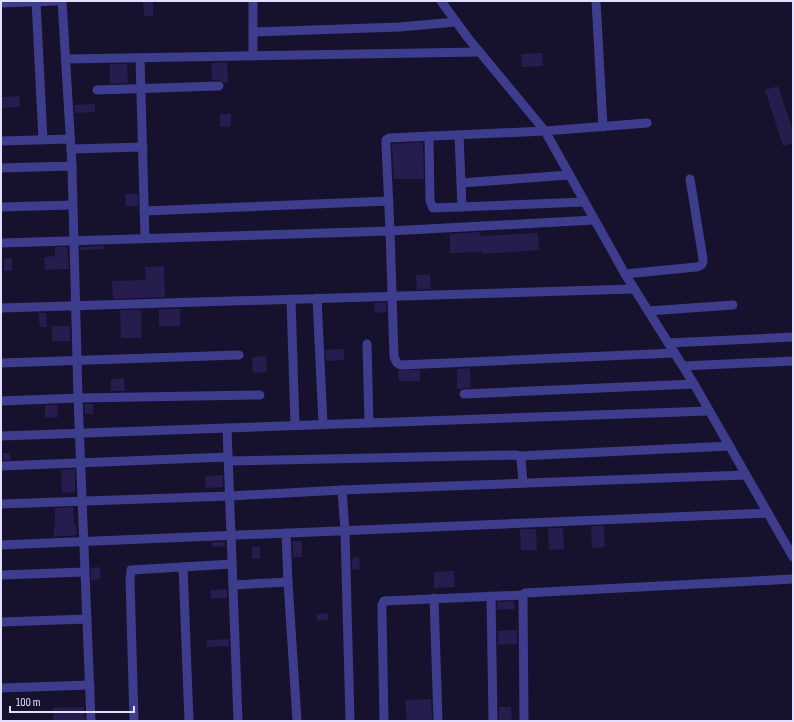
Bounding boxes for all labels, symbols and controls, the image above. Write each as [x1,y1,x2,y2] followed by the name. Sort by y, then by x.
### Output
[10,688,134,714] scale bar
[16,695,41,710] text: 100 m

